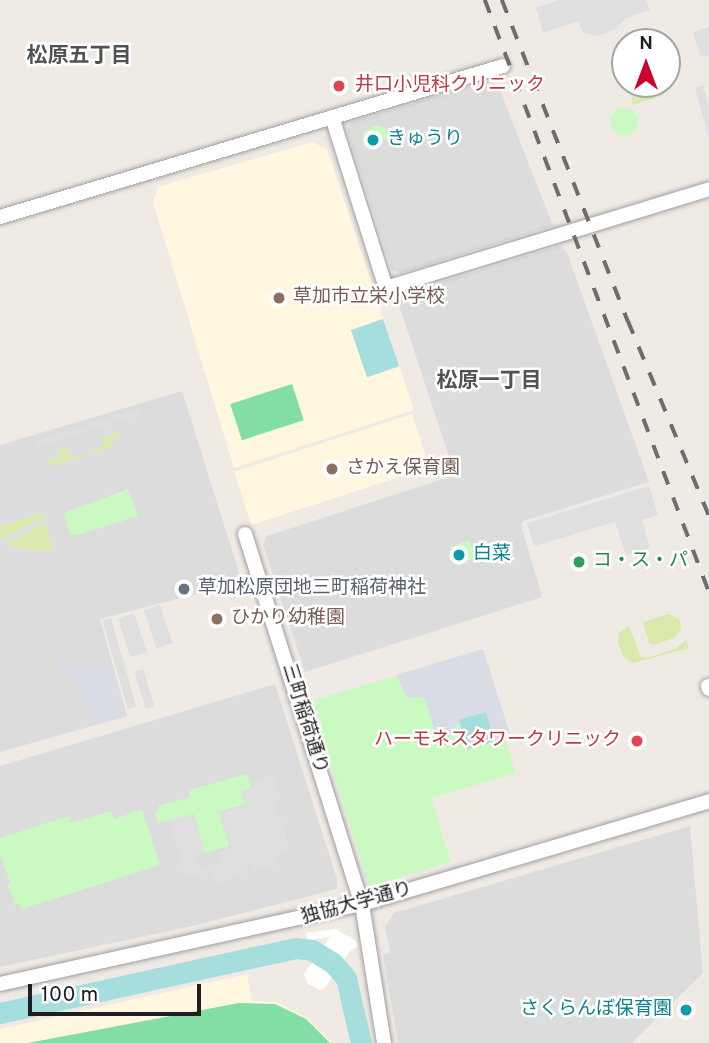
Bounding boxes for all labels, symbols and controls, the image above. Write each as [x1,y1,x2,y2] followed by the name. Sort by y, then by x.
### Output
[611,28,681,98] north arrow
[639,32,653,56] text: N
[27,44,131,70] district label: 松原五丁目
[355,75,545,97] place label: 井口小児科クリニック
[329,76,349,96] marker: 井口小児科クリニック
[387,129,463,151] place label: きゅうり
[365,132,381,148] marker: きゅうり
[293,287,445,309] place label: 草加市立栄小学校
[271,290,287,306] marker: 草加市立栄小学校
[437,369,541,395] district label: 松原一丁目
[346,458,460,480] place label: さかえ保育園
[324,461,340,477] marker: さかえ保育園
[473,544,511,566] place label: 白菜
[451,547,467,563] marker: 白菜
[593,551,688,573] place label: コ・ス・パ
[571,554,587,570] marker: コ・ス・パ
[198,578,426,600] place label: 草加松原団地三町稲荷神社
[176,581,192,597] marker: 草加松原団地三町稲荷神社
[231,608,345,630] place label: ひかり幼稚園
[209,611,225,627] marker: ひかり幼稚園
[276,661,332,777] street label: 三町稲荷通り
[374,730,621,752] place label: ハーモネスタワークリニック
[627,731,647,751] marker: ハーモネスタワークリニック
[299,878,415,930] street label: 独協大学通り
[32,970,205,1014] scale bar
[41,982,98,1009] text: 100 m
[520,999,672,1021] place label: さくらんぼ保育園
[678,1002,694,1018] marker: さくらんぼ保育園

